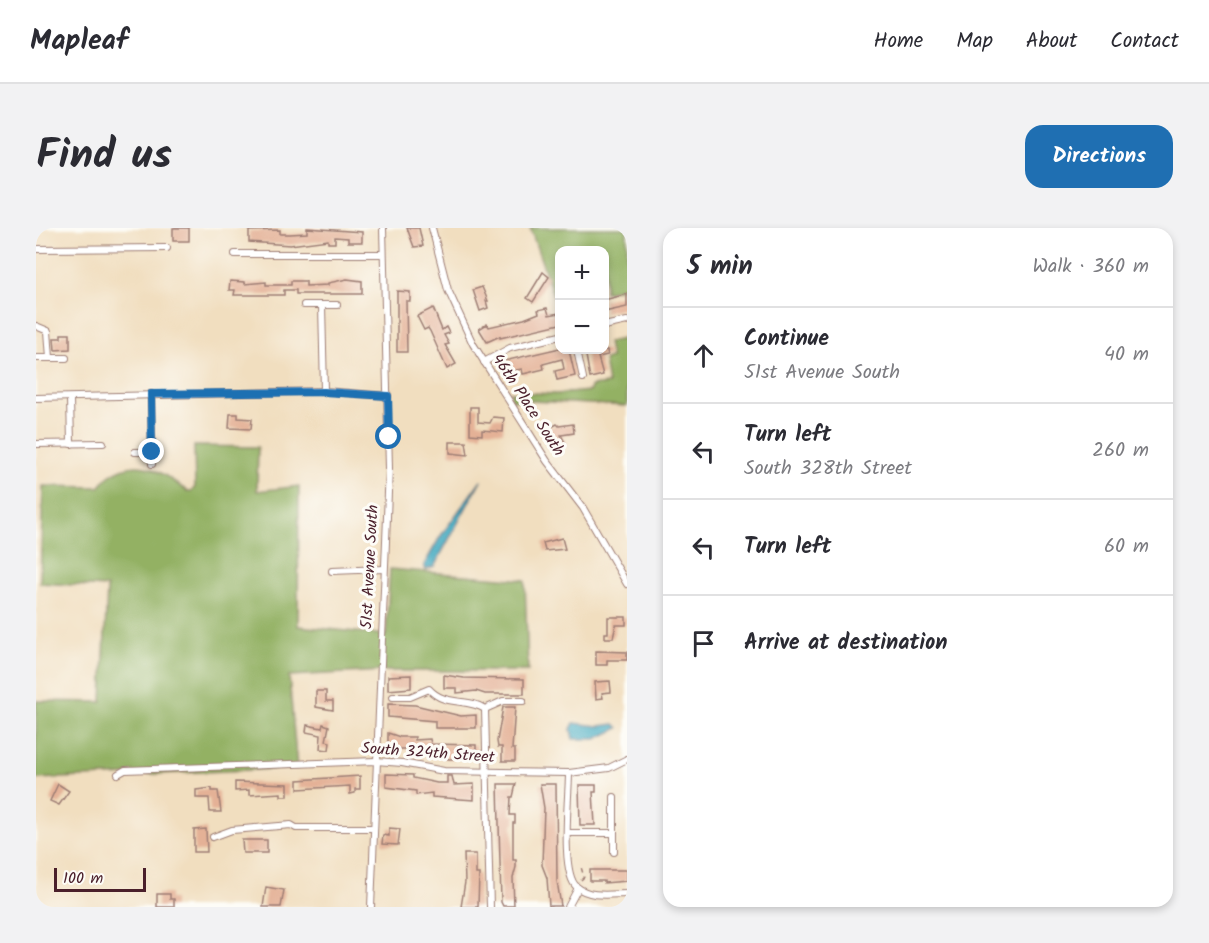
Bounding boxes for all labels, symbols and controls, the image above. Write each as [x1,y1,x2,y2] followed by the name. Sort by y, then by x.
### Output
[30,19,128,64] text: Mapleaf
[874,25,923,58] text: Home
[956,25,993,58] text: Map
[1026,25,1077,58] text: About
[1110,25,1179,58] text: Contact
[36,123,172,190] text: Find us
[1025,125,1173,188] button: Directions
[555,246,609,354] map controls
[555,246,609,300] button: +
[687,246,753,288] text: 5 min
[1032,251,1149,283] text: Walk · 360 m
[555,300,609,354] button: −
[744,322,829,357] text: Continue
[687,339,720,372] icon: ahead
[1104,339,1149,371] text: 40 m
[485,349,571,461] street label: 46th Place South
[744,357,900,389] text: 51st Avenue South
[744,418,831,453] text: Turn left
[375,423,401,449] route start
[687,435,720,468] icon: left
[1092,435,1149,467] text: 260 m
[138,438,164,464] route end
[744,453,912,485] text: South 328th Street
[354,504,386,630] street label: 51st Avenue South
[744,530,831,565] text: Turn left
[687,531,720,564] icon: left
[1104,531,1149,563] text: 60 m
[744,626,947,661] text: Arrive at destination
[687,627,720,660] icon: arrive
[360,736,496,770] street label: South 324th Street
[54,865,146,892] scale bar
[63,866,103,891] text: 100 m

